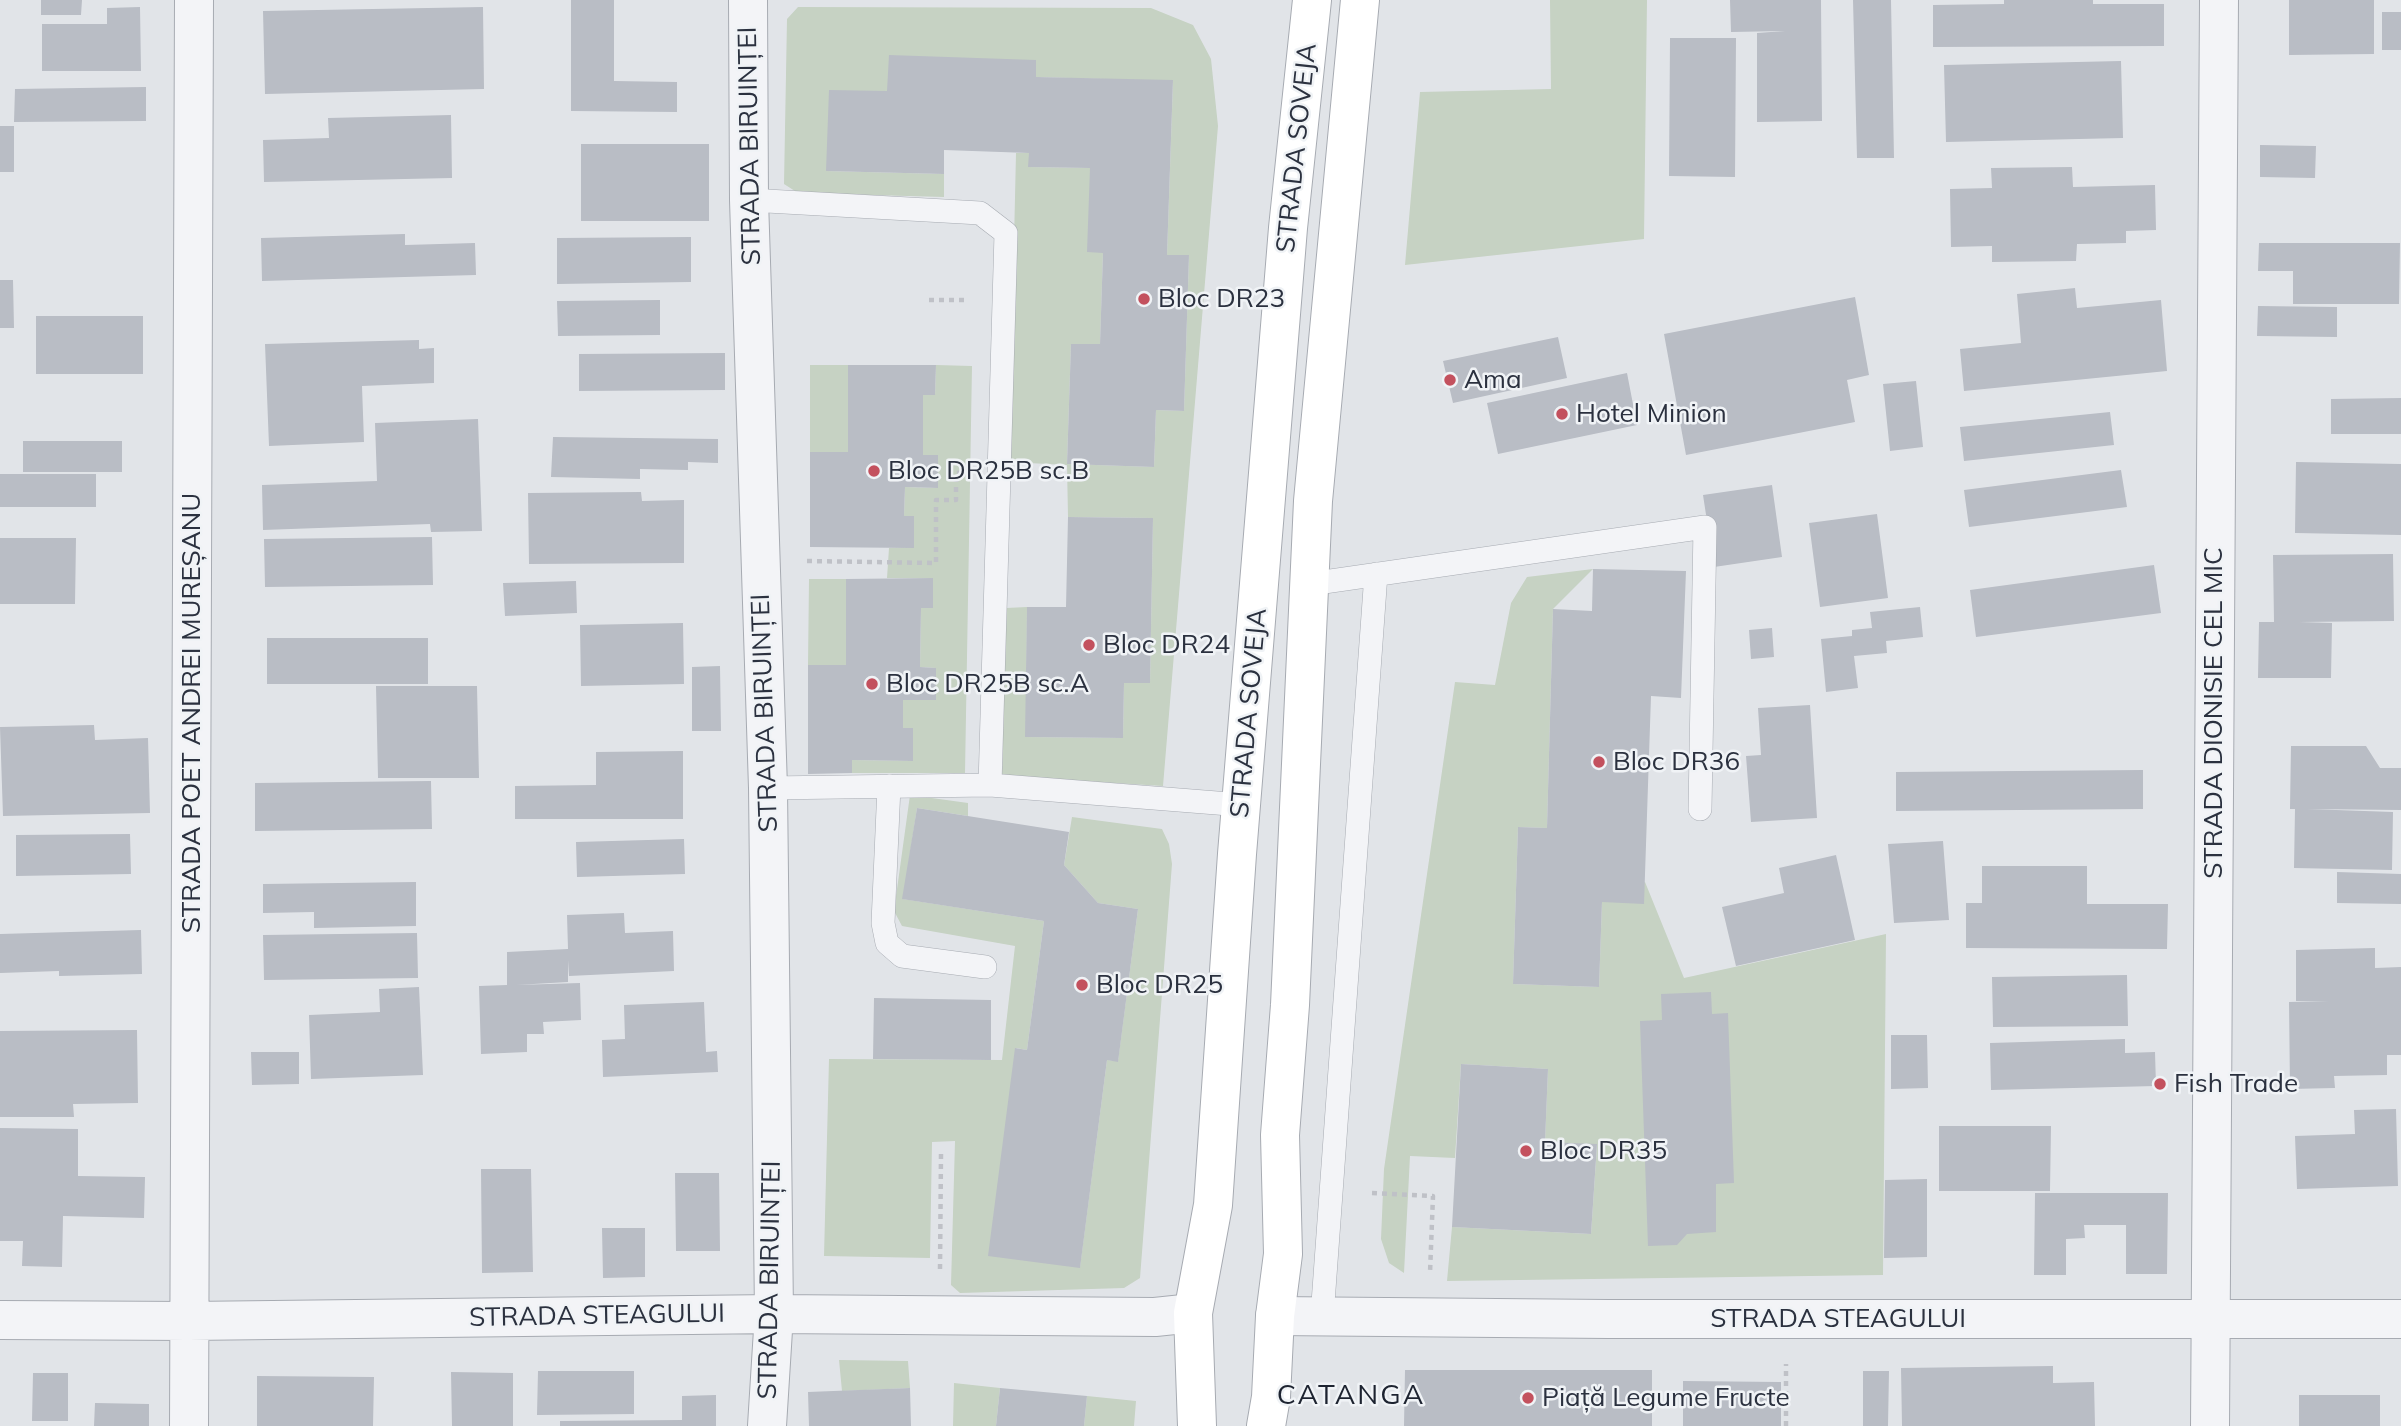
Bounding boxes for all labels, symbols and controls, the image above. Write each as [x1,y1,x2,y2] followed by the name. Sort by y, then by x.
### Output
[732,26,768,266] street label: STRADA BIRUINȚEI
[1270,42,1324,254] street label: STRADA SOVEJA
[1158,283,1285,315] place label: Bloc DR23
[1136,291,1152,307] marker: Bloc DR23
[1464,364,1522,396] place label: Ama
[1442,372,1458,388] marker: Ama
[1576,398,1727,430] place label: Hotel Minion
[1554,406,1570,422] marker: Hotel Minion
[888,455,1089,487] place label: Bloc DR25B sc.B
[866,463,882,479] marker: Bloc DR25B sc.B
[176,493,208,933] street label: STRADA POET ANDREI MUREȘANU
[2198,547,2230,879] street label: STRADA DIONISIE CEL MIC
[745,593,785,833] street label: STRADA BIRUINȚEI
[1224,607,1274,819] street label: STRADA SOVEJA
[1103,629,1230,661] place label: Bloc DR24
[1081,637,1097,653] marker: Bloc DR24
[886,668,1089,700] place label: Bloc DR25B sc.A
[864,676,880,692] marker: Bloc DR25B sc.A
[1613,746,1740,778] place label: Bloc DR36
[1591,754,1607,770] marker: Bloc DR36
[1096,969,1223,1001] place label: Bloc DR25
[1074,977,1090,993] marker: Bloc DR25
[2174,1068,2298,1100] place label: Fish Trade
[2152,1076,2168,1092] marker: Fish Trade
[1540,1135,1667,1167] place label: Bloc DR35
[1518,1143,1534,1159] marker: Bloc DR35
[752,1160,788,1400] street label: STRADA BIRUINȚEI
[469,1298,725,1334] street label: STRADA STEAGULUI
[1710,1303,1966,1335] street label: STRADA STEAGULUI
[1278,1379,1424,1413] district label: CATANGA
[1542,1382,1790,1414] place label: Piață Legume Fructe
[1520,1390,1536,1406] marker: Piață Legume Fructe

